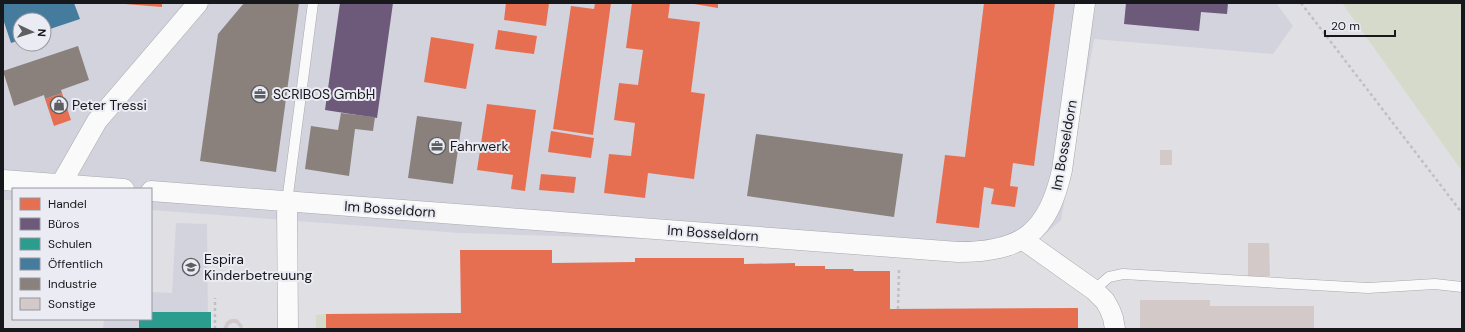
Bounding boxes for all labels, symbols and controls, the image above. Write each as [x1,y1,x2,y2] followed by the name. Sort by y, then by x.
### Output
[12,12,52,52] north arrow
[1325,12,1395,38] scale bar
[1331,18,1360,34] text: 20 m
[35,28,49,37] text: N
[250,84,270,104] office icon: SCRIBOS GmbH
[273,85,375,103] place label: SCRIBOS GmbH
[49,95,69,115] shop icon: Peter Tressi
[72,96,147,114] place label: Peter Tressi
[1047,98,1081,192] street label: Im Bosseldorn
[427,136,447,156] office icon: Fahrwerk
[450,137,508,155] place label: Fahrwerk
[12,188,152,320] legend
[48,196,87,212] text: Handel
[344,197,436,221] street label: Im Bosseldorn
[48,216,79,232] text: Büros
[667,221,759,245] street label: Im Bosseldorn
[48,236,92,252] text: Schulen
[204,250,312,284] place label: Espira Kinderbetreuung
[48,256,103,272] text: Öffentlich
[181,257,201,277] school or university icon: Espira Kinderbetreuung
[48,276,97,292] text: Industrie
[48,296,96,312] text: Sonstige

